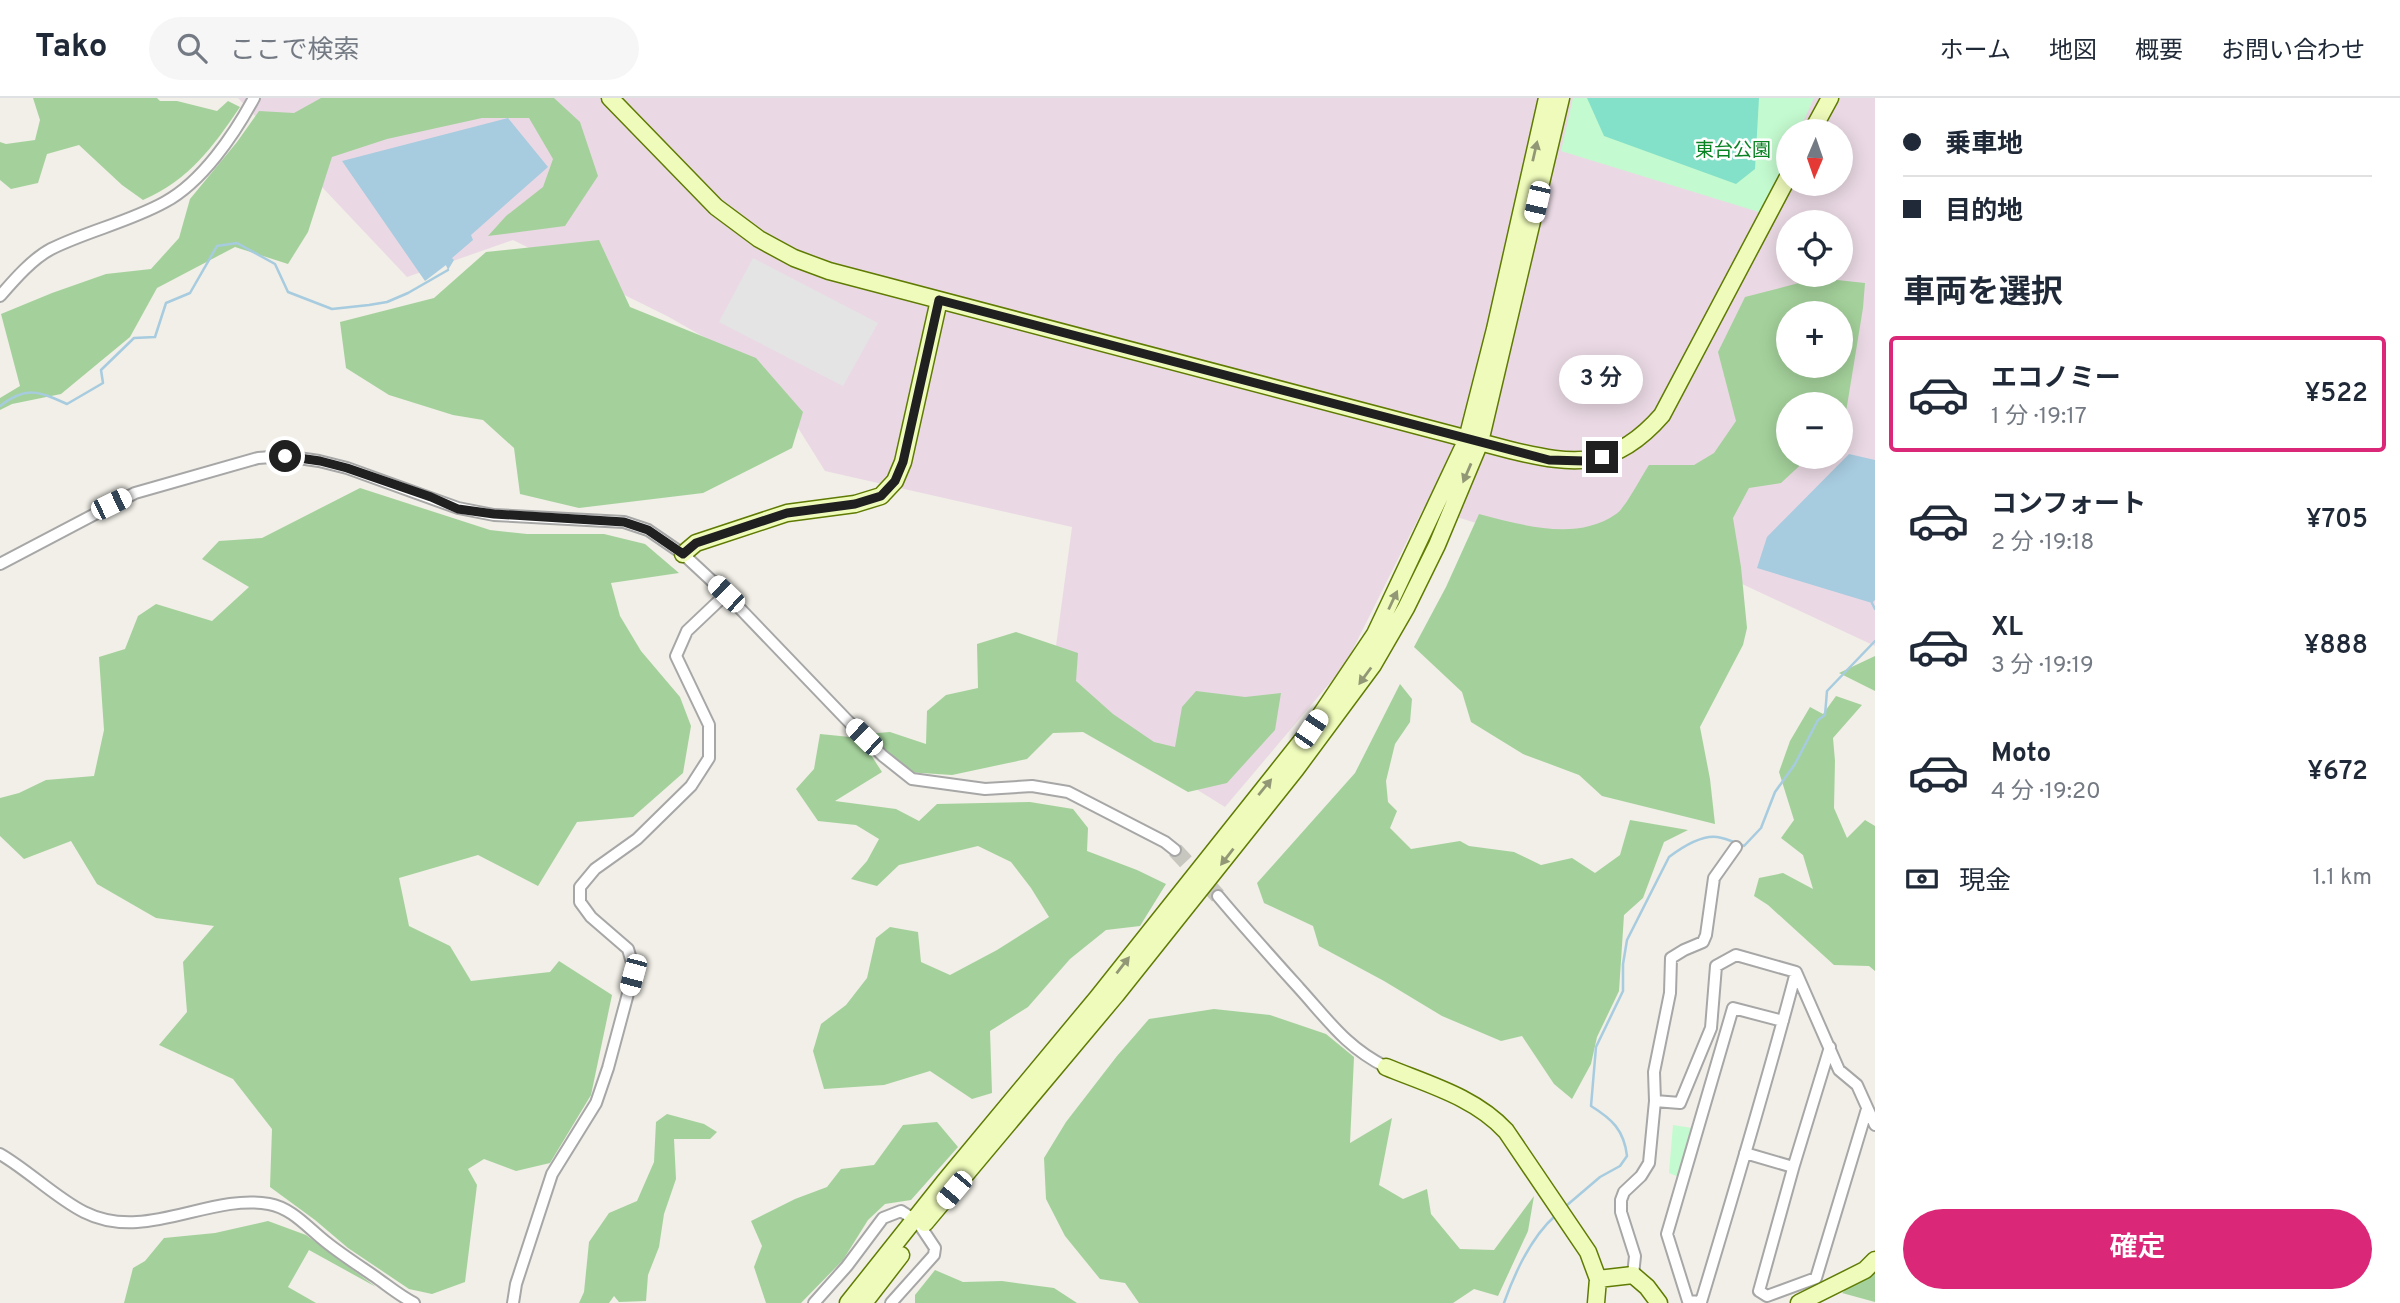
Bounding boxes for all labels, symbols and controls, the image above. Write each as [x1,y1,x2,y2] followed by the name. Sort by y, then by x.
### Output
[149,17,639,80] search box
[35,27,107,69] text: Tako
[173,29,211,67] icon: search
[229,35,359,68] text: ここで検索
[1940,37,2011,67] text: ホーム
[2049,37,2097,67] text: 地図
[2135,37,2183,67] text: 概要
[2221,37,2365,67] text: お問い合わせ
[1776,119,1853,196] north arrow
[1776,119,1853,469] map controls
[1945,129,2023,162] text: 乗車地
[1695,139,1771,163] park label: 東台公園
[1530,140,1541,162] one-way arrow
[1523,179,1552,225] car
[1945,196,2023,229] text: 目的地
[1776,210,1853,287] button: locate
[1903,274,2063,314] text: 車両を選択
[1776,301,1853,378] button: +
[1560,356,1644,404] callout: 3 分
[1907,363,1970,426] icon: car
[1991,363,2121,396] text: エコノミー
[1580,365,1622,394] text: 3 分
[2305,378,2368,411] text: ¥522
[1776,392,1853,469] button: −
[1991,403,2087,432] text: 1 分 · 19:17
[269,440,301,472] route start
[1586,441,1618,473] route end
[1461,462,1472,483] one-way arrow
[88,485,135,523] car
[1907,489,1970,552] icon: car
[1991,489,2146,522] text: コンフォート
[2306,504,2368,537] text: ¥705
[1991,529,2094,558] text: 2 分 · 19:18
[704,572,749,616] car
[1388,589,1399,610] one-way arrow
[1991,612,2023,645] text: XL
[1907,615,1970,678] icon: car
[2304,630,2368,663] text: ¥888
[1991,652,2094,681] text: 3 分 · 19:19
[1358,666,1372,685] one-way arrow
[1291,706,1332,752] car
[842,715,887,759] car
[1991,738,2051,771] text: Moto
[1907,741,1970,804] icon: car
[2308,756,2368,789] text: ¥672
[1257,778,1272,795] one-way arrow
[1991,778,2101,807] text: 4 分 · 19:20
[1220,847,1235,865] one-way arrow
[1903,860,1941,898] icon: cash
[2313,864,2372,893] text: 1.1 km
[1959,866,2011,899] text: 現金
[618,952,649,998] car
[1116,956,1131,974] one-way arrow
[933,1167,976,1213] car
[1903,1209,2372,1289] button: 確定

